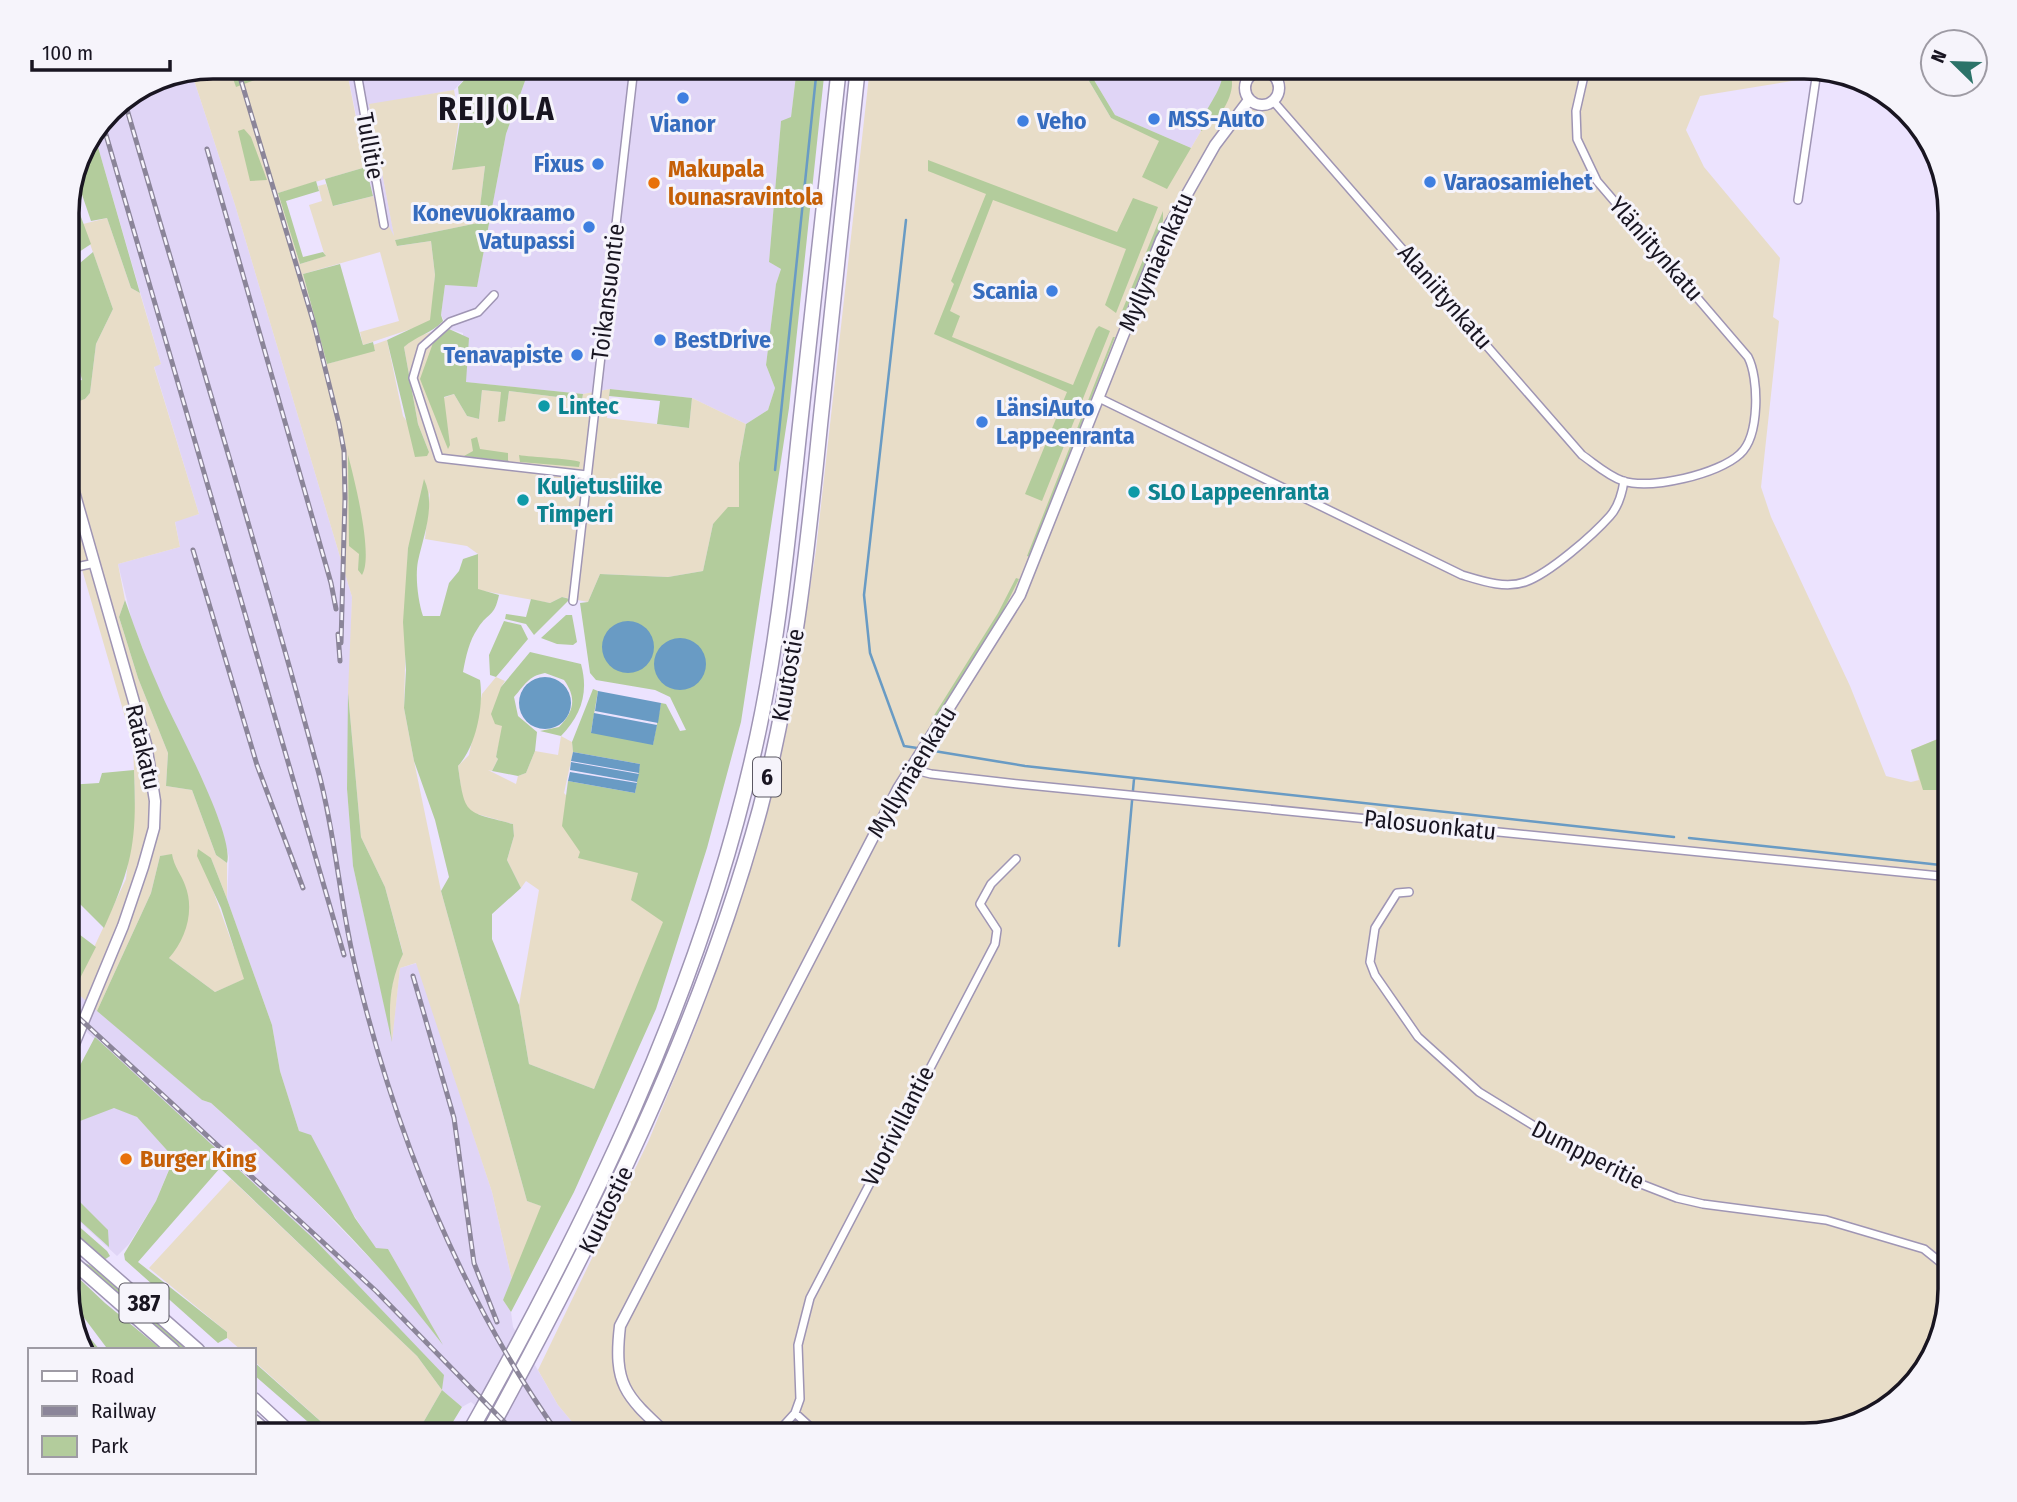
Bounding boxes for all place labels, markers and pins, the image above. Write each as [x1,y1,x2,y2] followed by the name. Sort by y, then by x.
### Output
[675,90,691,106] marker: Vianor
[1168,105,1265,133] place label: MSS-Auto
[1036,107,1087,135] place label: Veho
[650,110,716,138] place label: Vianor
[1146,111,1162,127] marker: MSS-Auto
[1015,113,1031,129] marker: Veho
[534,150,584,178] place label: Fixus
[668,155,824,211] place label: Makupala lounasravintola
[590,156,606,172] marker: Fixus
[1443,168,1593,196] place label: Varaosamiehet
[1422,174,1438,190] marker: Varaosamiehet
[646,175,662,191] marker: Makupala lounasravintola
[412,199,575,255] place label: Konevuokraamo Vatupassi
[581,219,597,235] marker: Konevuokraamo Vatupassi
[973,277,1038,305] place label: Scania
[1044,283,1060,299] marker: Scania
[674,326,771,354] place label: BestDrive
[652,332,668,348] marker: BestDrive
[444,341,563,369] place label: Tenavapiste
[569,347,585,363] marker: Tenavapiste
[558,392,619,420] place label: Lintec
[996,394,1135,450] place label: LänsiAuto Lappeenranta
[536,398,552,414] marker: Lintec
[974,414,990,430] marker: LänsiAuto Lappeenranta
[537,472,663,528] place label: Kuljetusliike Timperi
[1148,478,1329,506] place label: SLO Lappeenranta
[1126,484,1142,500] marker: SLO Lappeenranta
[515,492,531,508] marker: Kuljetusliike Timperi
[140,1145,256,1173] place label: Burger King
[118,1151,134,1167] marker: Burger King

